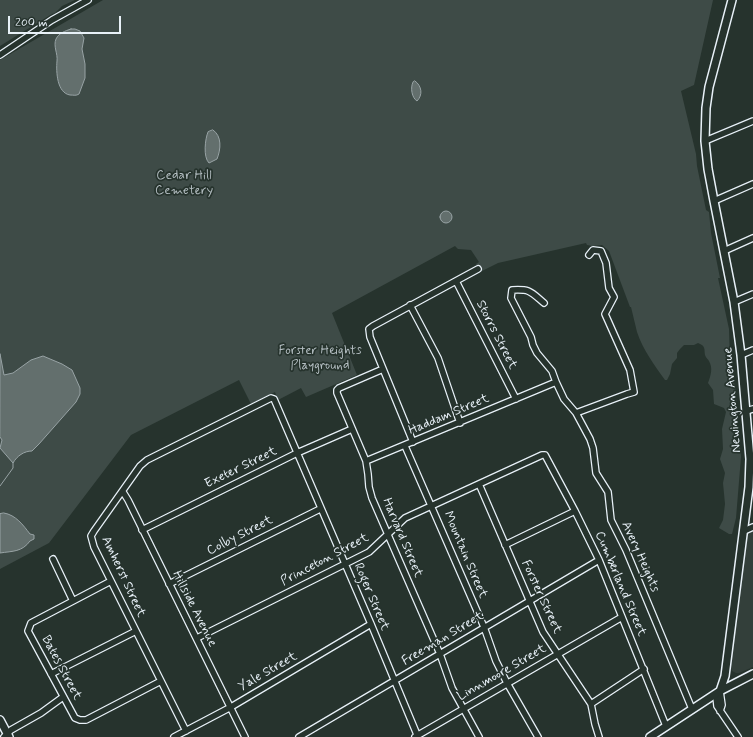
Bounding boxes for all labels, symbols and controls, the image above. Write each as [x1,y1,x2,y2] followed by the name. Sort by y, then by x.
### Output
[10,8,123,34] scale bar
[15,15,48,31] text: 200 m
[155,168,213,199] park label: Cedar Hill Cemetery
[472,298,520,372] street label: Storrs Street
[278,343,362,374] park label: Forster Heights Playground
[721,347,745,453] street label: Newington Avenue
[406,391,492,439] street label: Haddam Street
[202,444,280,492] street label: Exeter Street
[378,496,426,580] street label: Harvard Street
[440,509,490,601] street label: Mountain Street
[204,513,276,559] street label: Colby Street
[617,519,663,595] street label: Avery Heights
[591,529,649,639] street label: Cumberland Street
[278,530,372,590] street label: Princeton Street
[97,534,149,620] street label: Amherst Street
[517,558,565,636] street label: Forster Street
[350,561,392,633] street label: Roger Street
[168,568,220,650] street label: Hillside Avenue
[399,608,487,670] street label: Freeman Street
[37,633,85,703] street label: Bates Street
[455,641,549,705] street label: Linnmoore Street
[236,649,300,695] street label: Yale Street

